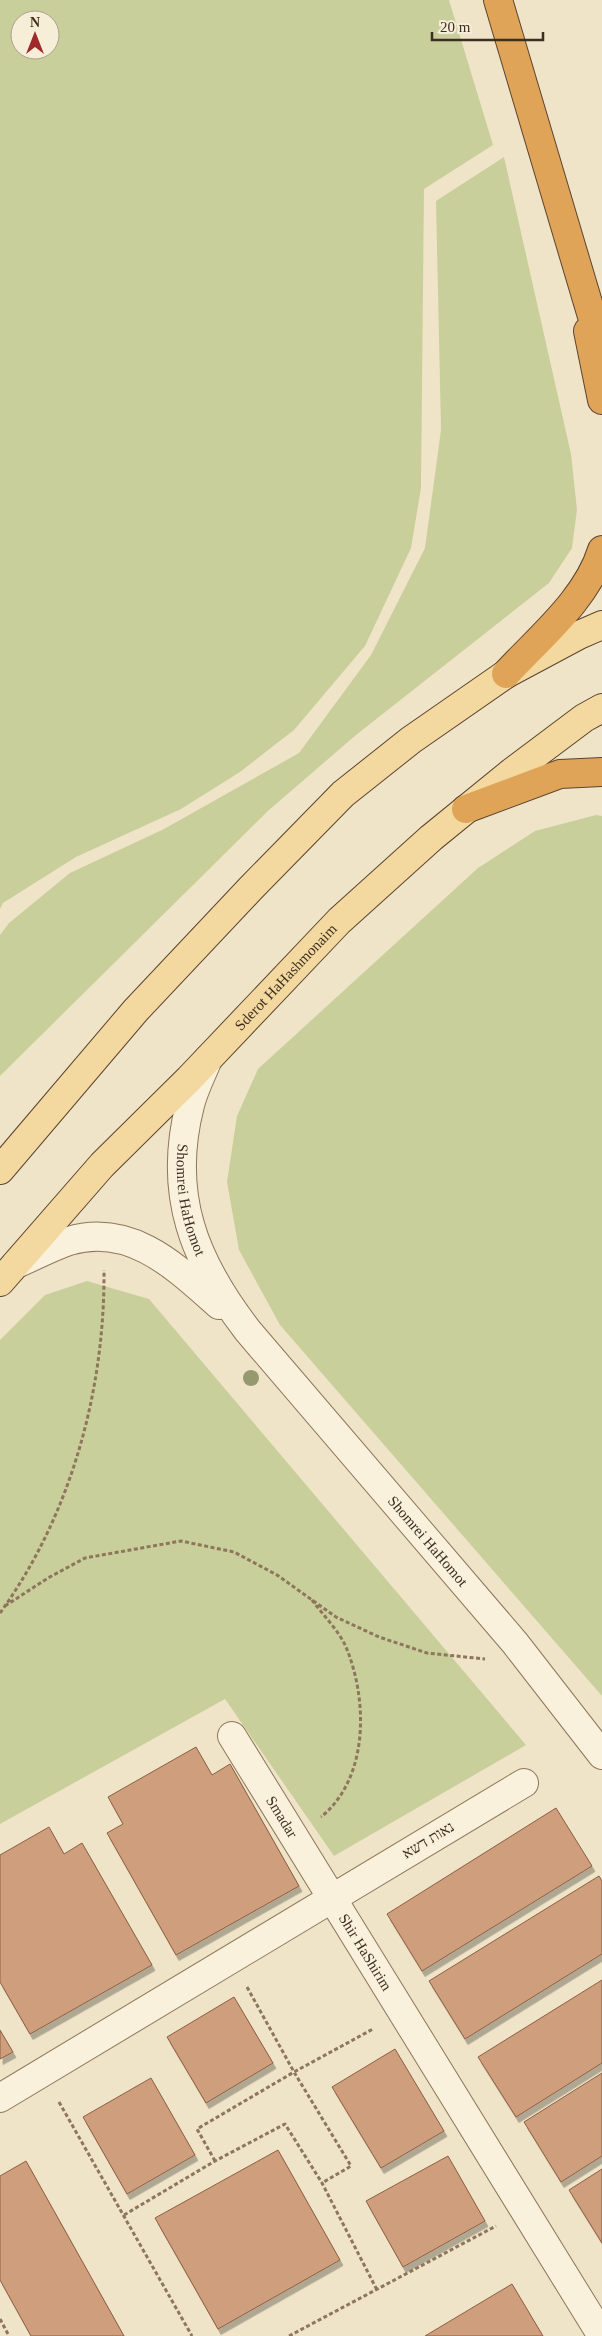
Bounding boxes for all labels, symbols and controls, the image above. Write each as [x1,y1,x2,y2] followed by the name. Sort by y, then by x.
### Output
[10,10,60,60] north arrow
[432,10,543,42] scale bar
[30,15,40,30] text: N
[440,19,471,35] text: 20 m
[232,920,340,1034] street label: Sderot HaHashmonaim
[174,1143,209,1259] street label: Shomrei HaHomot
[385,1493,471,1590] street label: Shomrei HaHomot
[263,1793,301,1841] street label: Smadar
[399,1818,457,1862] street label: נאות דשא
[336,1911,395,1994] street label: Shir HaShirim

